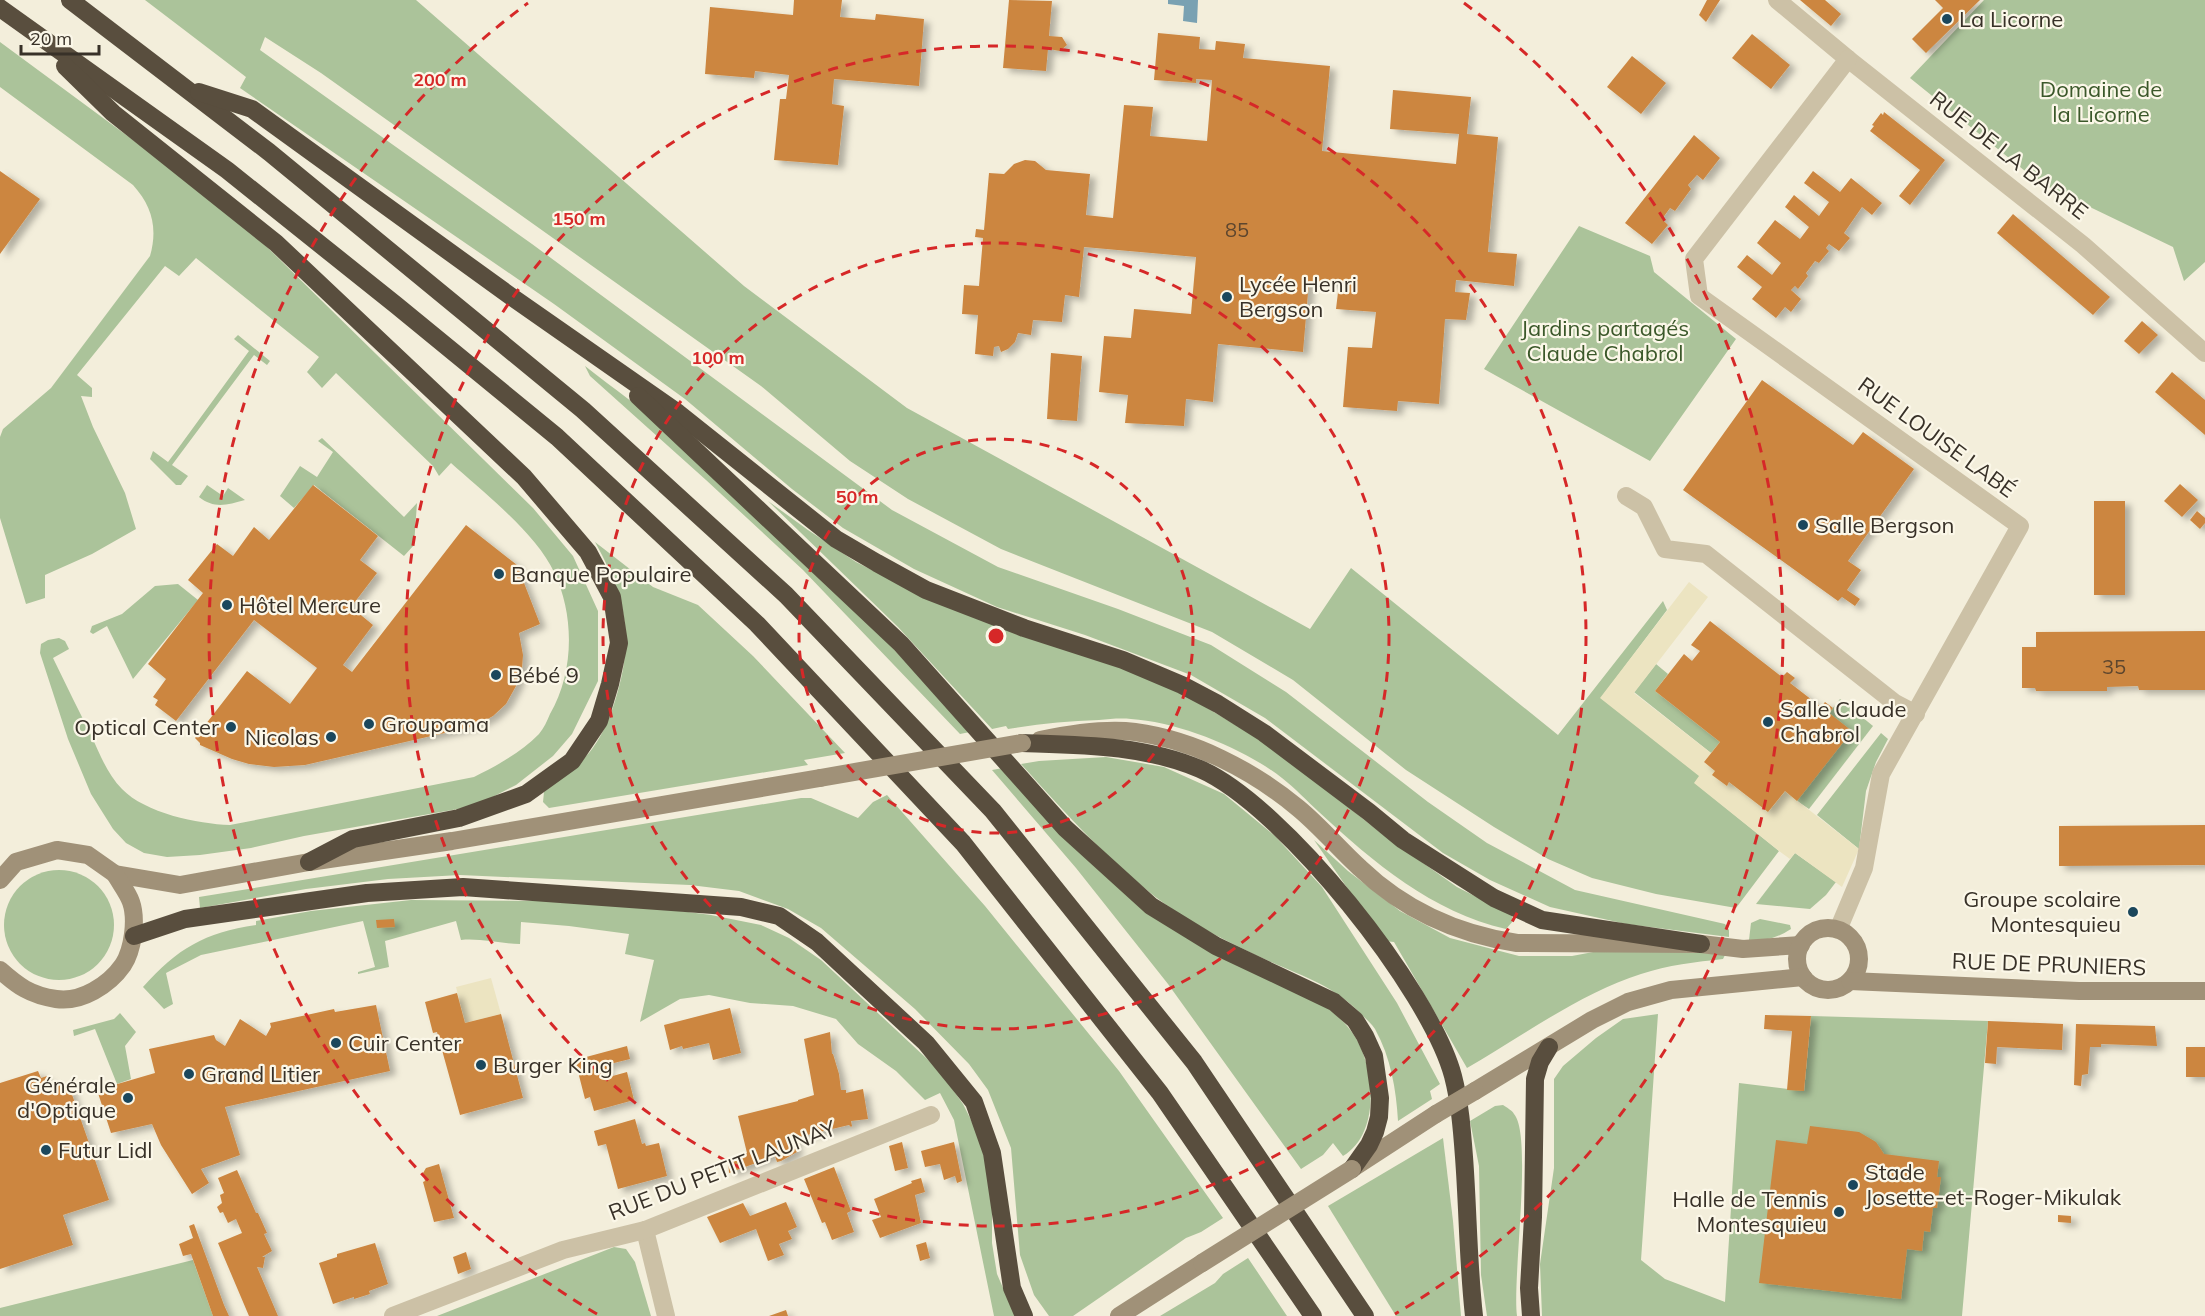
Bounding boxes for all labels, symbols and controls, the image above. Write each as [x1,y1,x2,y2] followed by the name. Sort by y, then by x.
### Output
[1959,5,2063,33] place label: La Licorne
[1940,12,1954,26] marker: La Licorne
[21,18,99,56] scale bar
[30,27,72,50] text: 20 m
[413,68,467,91] text: 200 m
[2040,75,2162,128] park label: Domaine de la Licorne
[1924,85,2094,225] street label: RUE DE LA BARRE
[552,207,606,230] text: 150 m
[1225,217,1249,242] house number: 85
[1239,270,1357,323] place label: Lycée Henri Bergson
[1220,290,1234,304] marker: Lycée Henri Bergson
[1521,314,1689,367] park label: Jardins partagés Claude Chabrol
[691,346,745,369] text: 100 m
[1853,370,2021,504] street label: RUE LOUISE LABÉ
[836,485,878,508] text: 50 m
[1815,511,1955,539] place label: Salle Bergson
[1796,518,1810,532] marker: Salle Bergson
[511,560,691,588] place label: Banque Populaire
[492,567,506,581] marker: Banque Populaire
[239,591,381,619] place label: Hôtel Mercure
[220,598,234,612] marker: Hôtel Mercure
[986,626,1006,646] centre of rings
[2102,654,2126,679] house number: 35
[508,661,579,689] place label: Bébé 9
[489,668,503,682] marker: Bébé 9
[1780,695,1906,748] place label: Salle Claude Chabrol
[381,710,489,738] place label: Groupama
[74,713,219,741] place label: Optical Center
[1761,715,1775,729] marker: Salle Claude Chabrol
[362,717,376,731] marker: Groupama
[224,720,238,734] marker: Optical Center
[245,723,319,751] place label: Nicolas
[324,730,338,744] marker: Nicolas
[1963,885,2121,938] place label: Groupe scolaire Montesquieu
[2126,905,2140,919] marker: Groupe scolaire Montesquieu
[1951,947,2147,981] street label: RUE DE PRUNIERS
[348,1029,461,1057] place label: Cuir Center
[329,1036,343,1050] marker: Cuir Center
[493,1051,613,1079] place label: Burger King
[474,1058,488,1072] marker: Burger King
[201,1060,320,1088] place label: Grand Litier
[182,1067,196,1081] marker: Grand Litier
[17,1071,116,1124] place label: Générale d'Optique
[121,1091,135,1105] marker: Générale d'Optique
[604,1113,840,1226] street label: RUE DU PETIT LAUNAY
[58,1136,153,1164] place label: Futur Lidl
[39,1143,53,1157] marker: Futur Lidl
[1865,1158,2122,1211] place label: Stade Josette-et-Roger-Mikulak
[1846,1178,1860,1192] marker: Stade Josette-et-Roger-Mikulak
[1672,1185,1827,1238] place label: Halle de Tennis Montesquieu
[1832,1205,1846,1219] marker: Halle de Tennis Montesquieu

